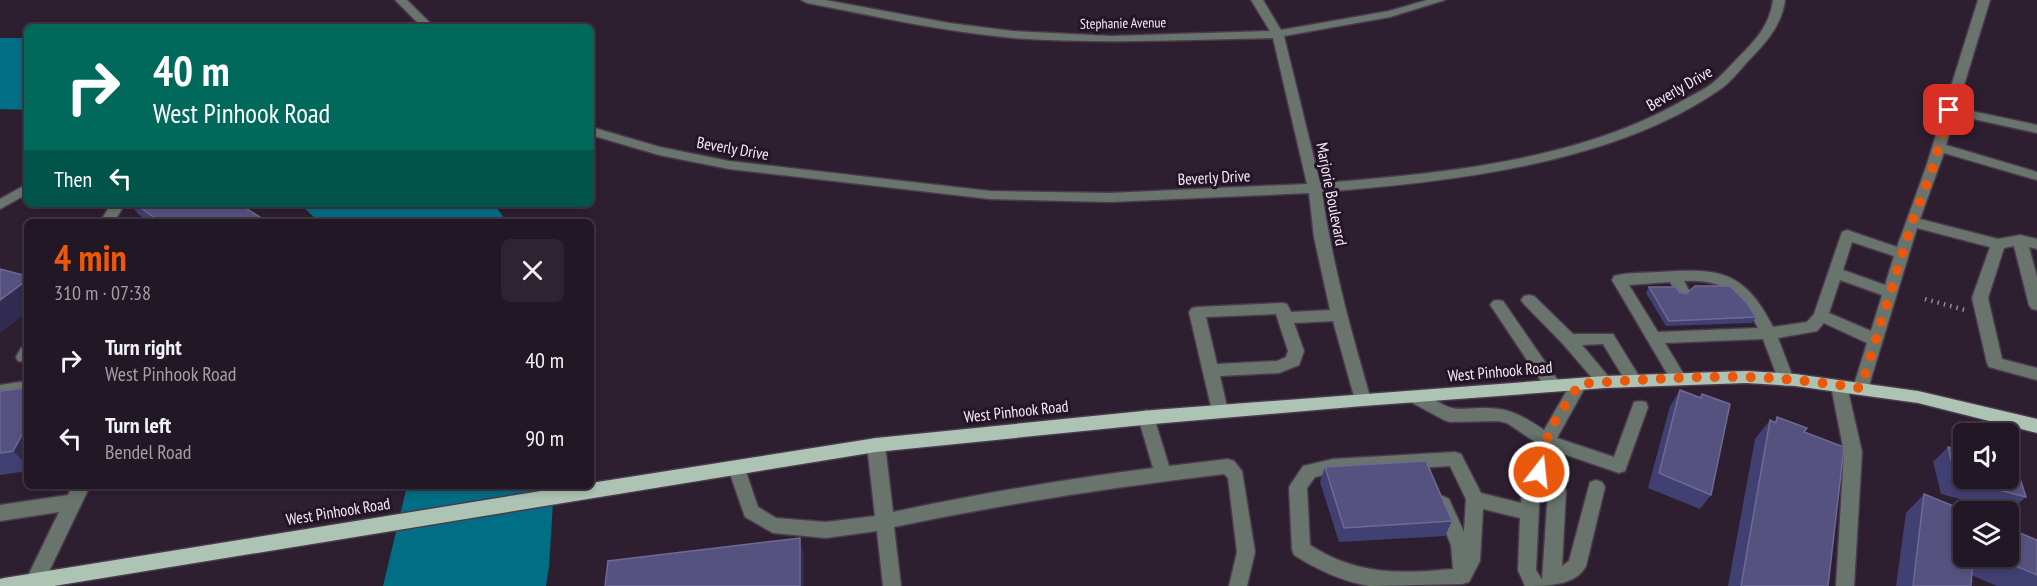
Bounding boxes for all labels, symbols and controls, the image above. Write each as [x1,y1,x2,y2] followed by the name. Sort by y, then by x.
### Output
[1080,13,1167,33] street label: Stephanie Avenue
[153,43,230,98] text: 40 m
[54,48,132,126] icon: right
[1642,61,1716,115] street label: Beverly Drive
[1923,84,1974,135] pin
[1932,93,1965,126] icon: arrive
[153,96,330,130] text: West Pinhook Road
[695,132,771,164] street label: Beverly Drive
[1312,141,1352,247] street label: Marjorie Boulevard
[104,162,137,195] icon: left
[54,165,92,193] text: Then
[1177,165,1251,189] street label: Beverly Drive
[54,234,127,281] text: 4 min
[501,239,564,302] button: close
[54,280,151,306] text: 310 m · 07:38
[105,333,182,361] text: Turn right
[54,344,87,377] icon: right
[525,346,564,374] text: 40 m
[1447,356,1553,386] street label: West Pinhook Road
[105,361,236,387] text: West Pinhook Road
[963,396,1069,426] street label: West Pinhook Road
[105,411,171,439] text: Turn left
[54,422,87,455] icon: left
[1953,423,2019,567] map controls
[1953,423,2019,489] button: sound
[525,424,564,452] text: 90 m
[105,439,191,465] text: Bendel Road
[1507,440,1571,504] position arrow
[285,493,392,529] street label: West Pinhook Road
[1953,501,2019,567] button: layers

